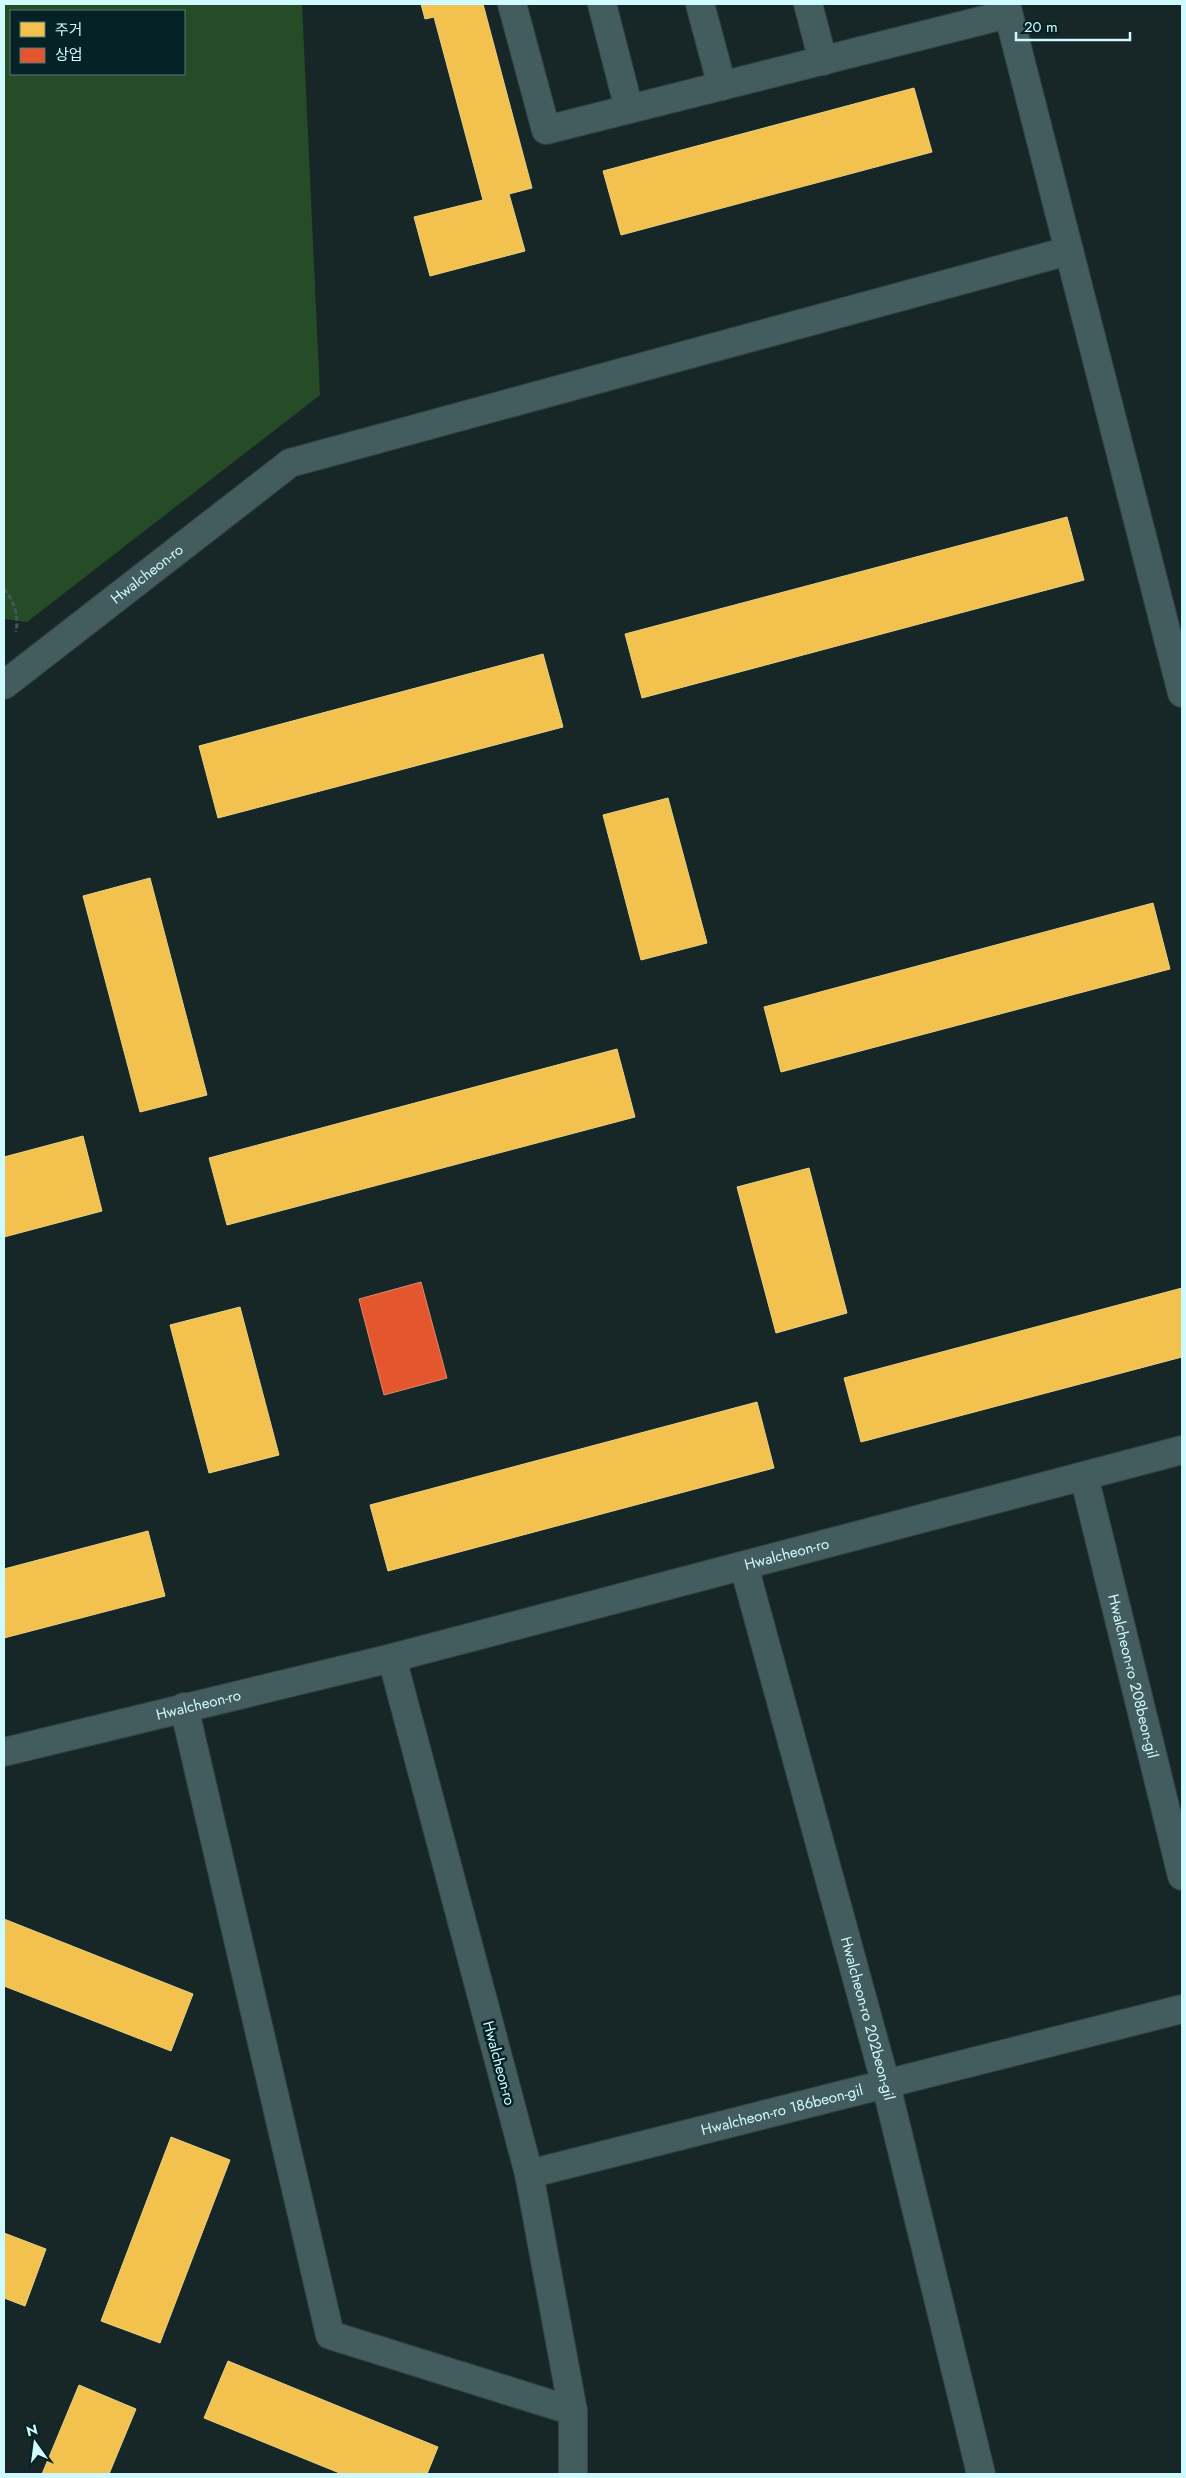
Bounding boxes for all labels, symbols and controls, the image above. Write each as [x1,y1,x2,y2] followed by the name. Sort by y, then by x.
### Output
[10,10,185,75] legend
[1016,10,1130,42] scale bar
[1024,16,1058,38] text: 20 m
[55,19,83,41] text: 주거
[55,44,83,66] text: 상업
[106,539,188,609] street label: Hwalcheon-ro
[742,1532,831,1576] street label: Hwalcheon-ro
[1102,1592,1164,1761] street label: Hwalcheon-ro 208beon-gil
[154,1684,243,1726] street label: Hwalcheon-ro
[835,1934,900,2103] street label: Hwalcheon-ro 202beon-gil
[477,2018,521,2108] street label: Hwalcheon-ro
[699,2079,865,2141] street label: Hwalcheon-ro 186beon-gil
[10,2418,60,2468] north arrow
[24,2419,40,2441] text: N

